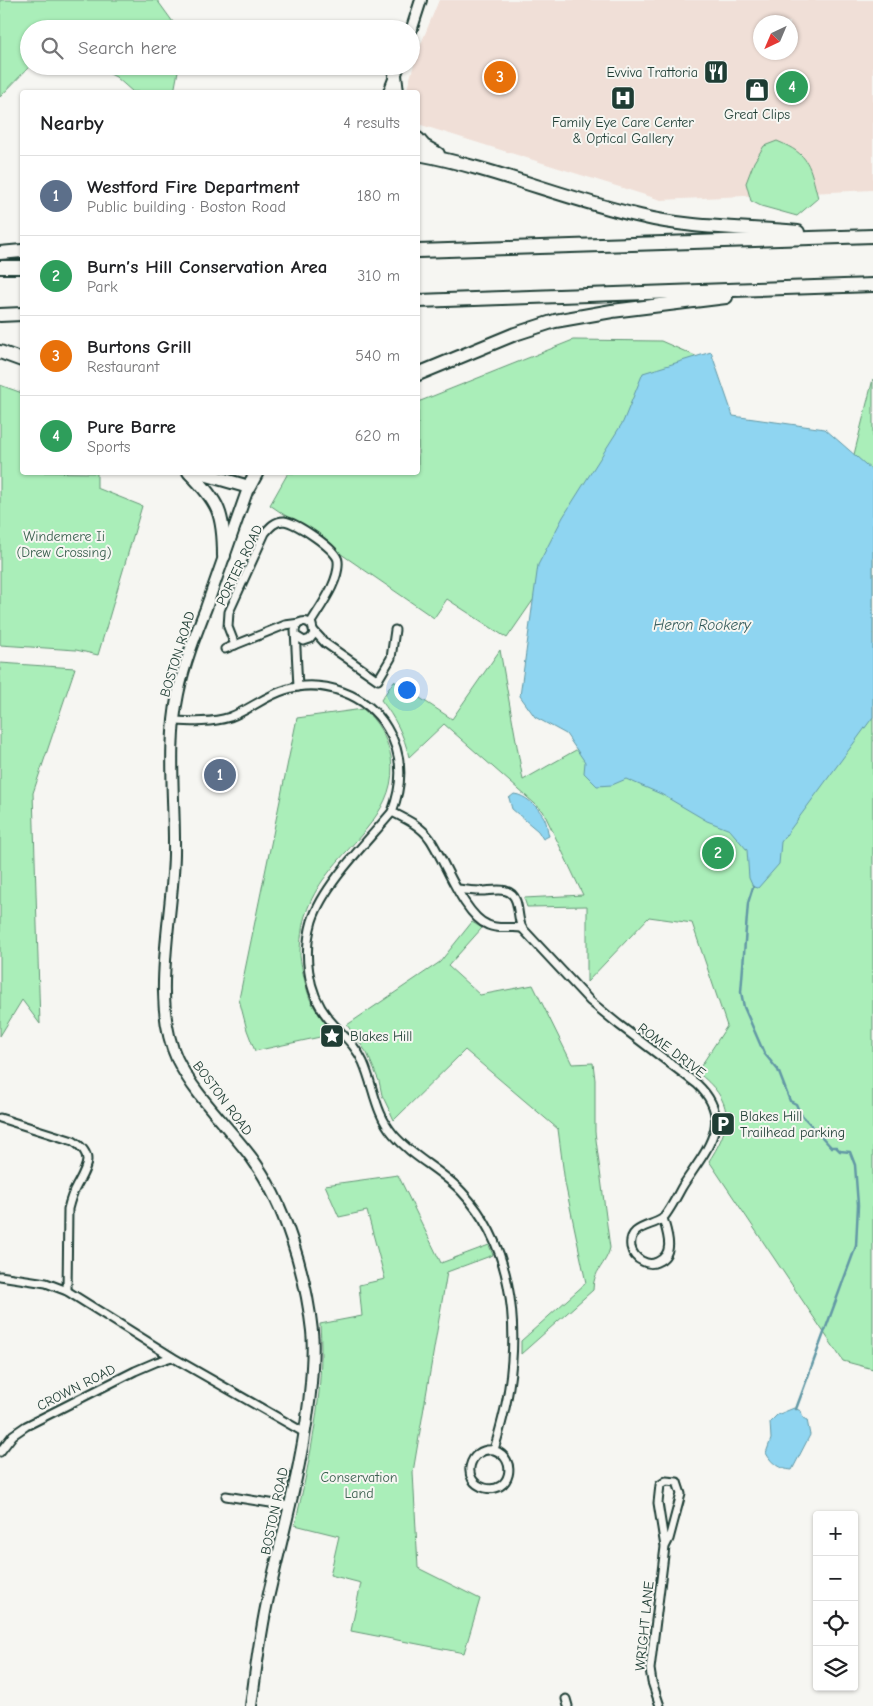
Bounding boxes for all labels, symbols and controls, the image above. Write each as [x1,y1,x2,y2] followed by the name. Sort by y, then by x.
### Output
[753,15,798,60] north arrow
[20,20,420,75] search box
[38,34,66,62] icon: search
[78,37,177,59] text: Search here
[484,58,516,96] pin: 3
[703,59,729,85] restaurant icon: Evviva Trattoria
[606,64,698,81] place label: Evviva Trattoria
[776,68,808,106] pin: 4
[744,77,770,103] shop icon: Great Clips
[610,85,636,111] hospital icon: Family Eye Care Center & Optical Gallery
[724,106,790,123] place label: Great Clips
[40,111,104,135] text: Nearby
[343,114,400,132] text: 4 results
[552,114,694,147] place label: Family Eye Care Center & Optical Gallery
[87,176,300,198] text: Westford Fire Department
[53,187,59,205] text: 1
[357,187,400,205] text: 180 m
[87,198,286,216] text: Public building · Boston Road
[87,256,327,278] text: Burn’s Hill Conservation Area
[52,267,60,285] text: 2
[357,267,400,285] text: 310 m
[87,278,118,296] text: Park
[87,336,192,358] text: Burtons Grill
[52,347,60,365] text: 3
[355,347,400,365] text: 540 m
[87,358,159,376] text: Restaurant
[87,416,176,438] text: Pure Barre
[52,427,60,445] text: 4
[355,427,400,445] text: 620 m
[87,438,130,456] text: Sports
[212,522,267,609] street label: PORTER ROAD
[16,528,112,561] park label: Windemere Ii (Drew Crossing)
[156,609,199,699] street label: BOSTON ROAD
[653,616,752,634] water label: Heron Rookery
[394,677,420,703] your location
[204,756,236,794] pin: 1
[702,834,734,872] pin: 2
[634,1019,709,1081] street label: ROME DRIVE
[319,1023,345,1049] place icon: Blakes Hill
[350,1028,412,1045] place label: Blakes Hill
[189,1058,256,1139] street label: BOSTON ROAD
[740,1108,845,1141] place label: Blakes Hill Trailhead parking
[710,1111,736,1137] parking icon: Blakes Hill Trailhead parking
[34,1360,119,1415] street label: CROWN ROAD
[257,1466,292,1556] street label: BOSTON ROAD
[320,1469,398,1502] park label: Conservation Land
[813,1511,858,1691] map controls
[813,1511,858,1556] button: +
[813,1556,858,1601] button: −
[631,1580,658,1672] street label: WRIGHT LANE
[813,1601,858,1646] button: locate
[813,1646,858,1691] button: layers

